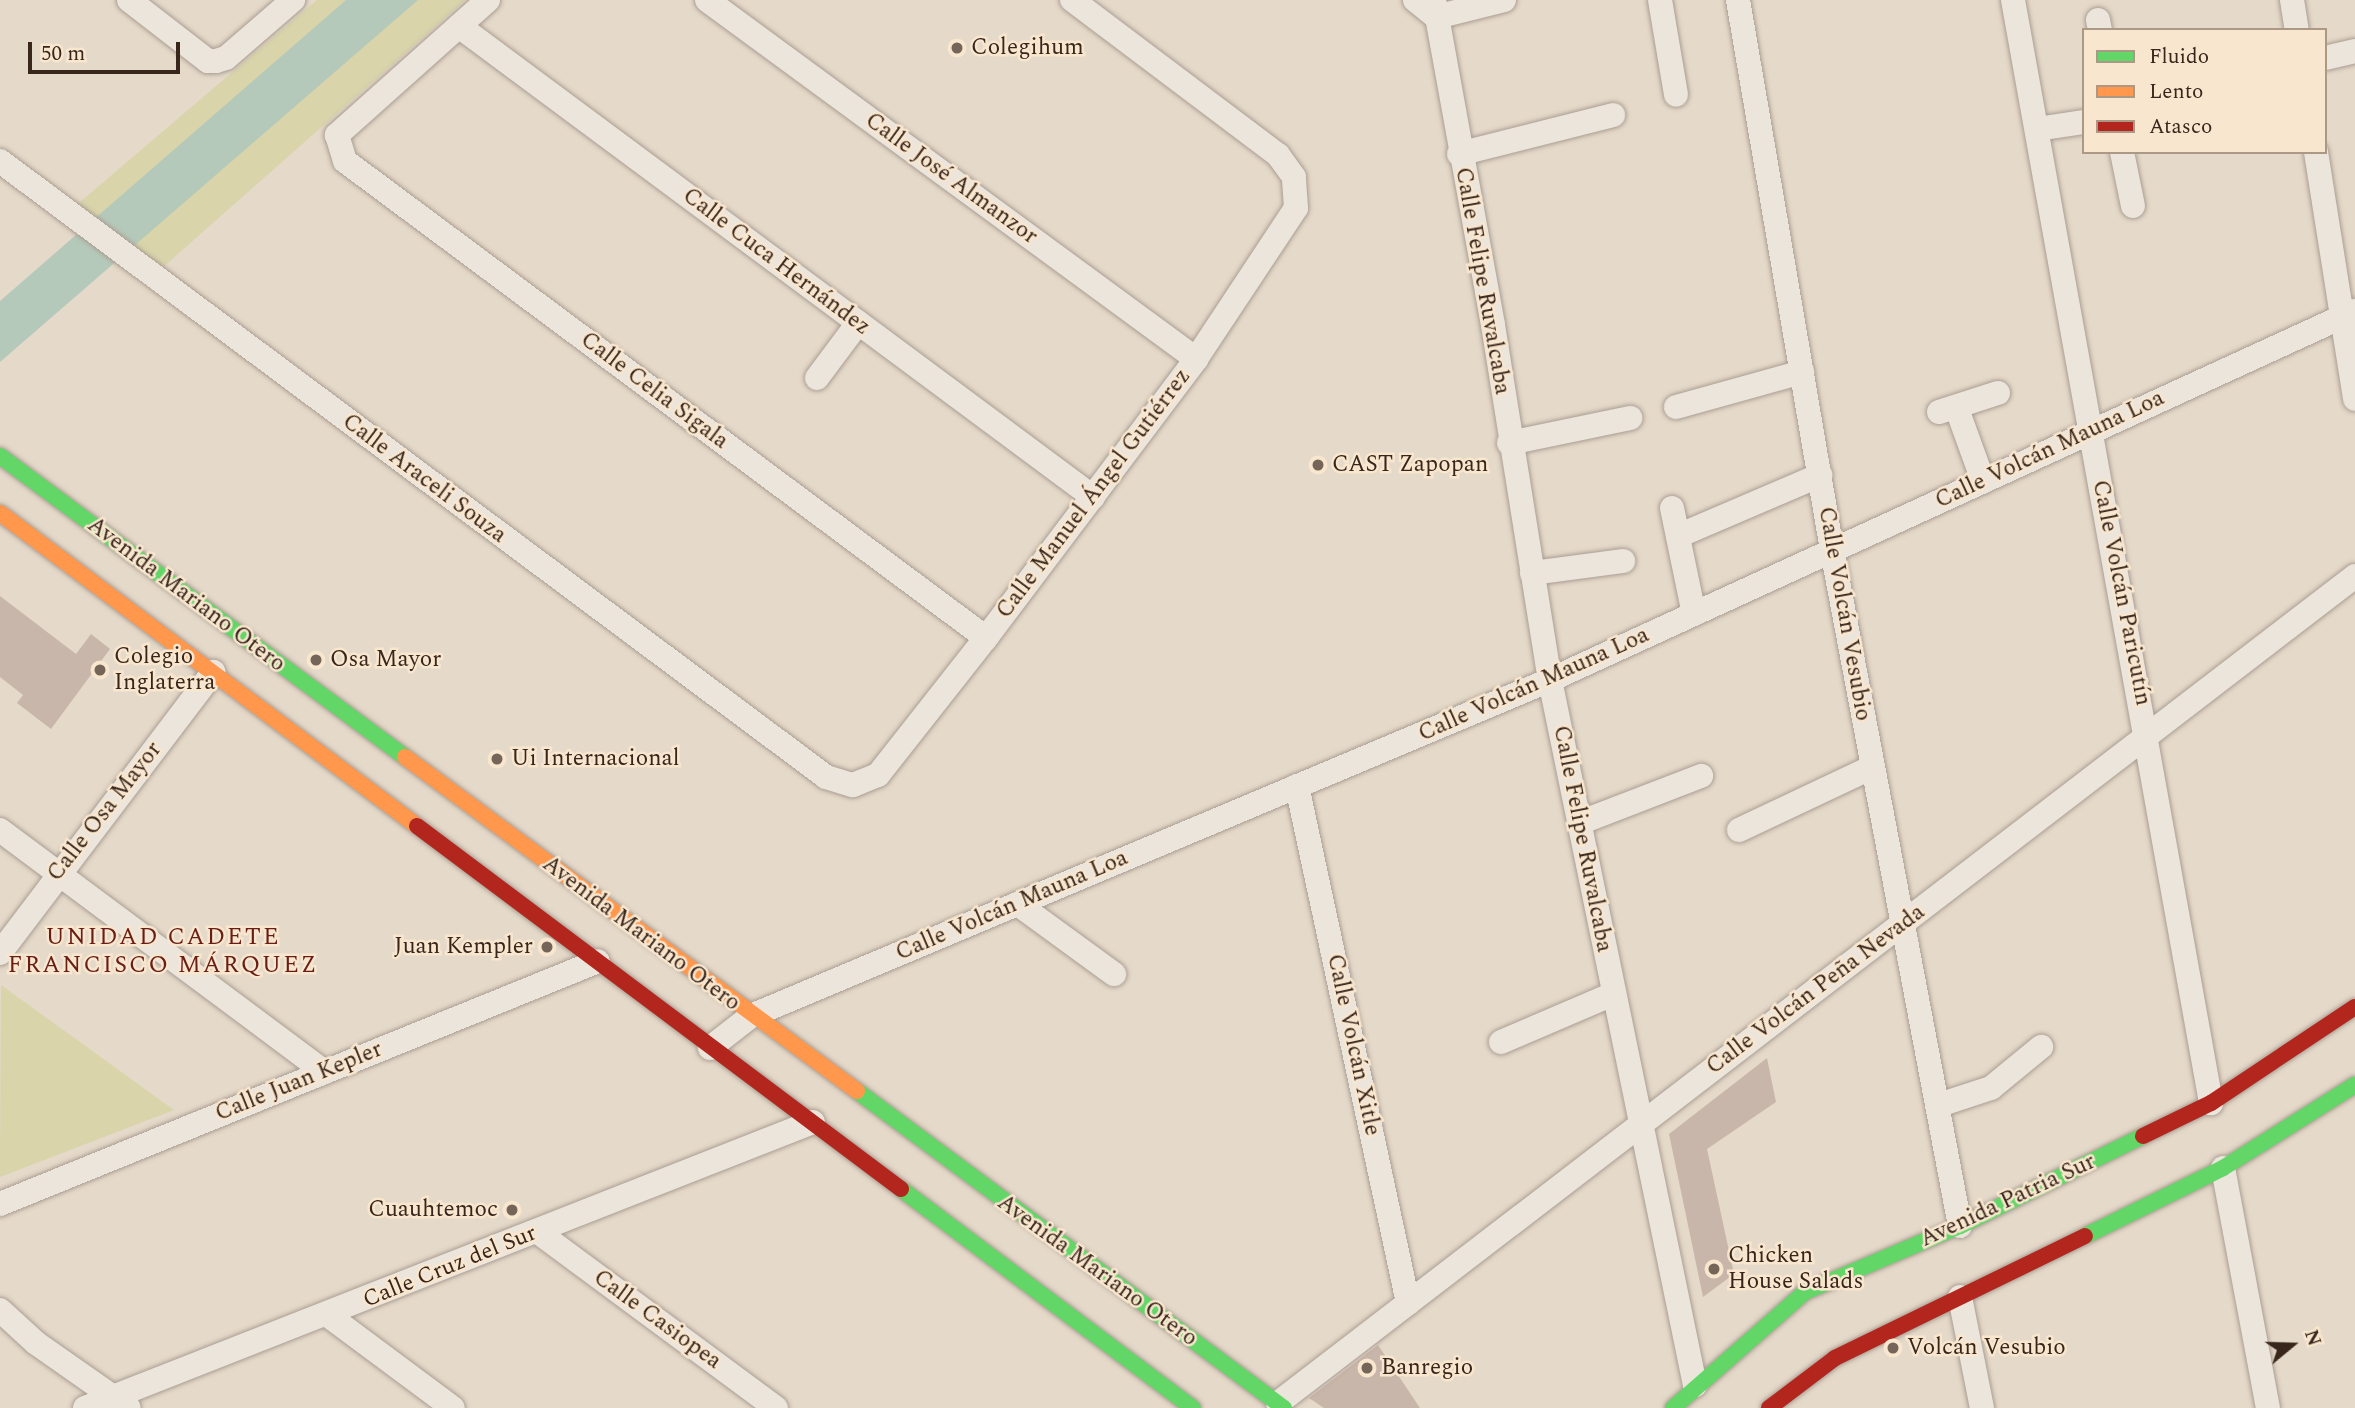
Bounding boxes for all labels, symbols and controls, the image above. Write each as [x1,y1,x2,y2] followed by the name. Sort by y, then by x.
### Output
[32,28,184,72] scale bar
[2082,28,2327,154] legend
[971,34,1084,62] place label: Colegihum
[41,38,85,70] text: 50 m
[949,40,965,56] marker: Colegihum
[2149,41,2209,73] text: Fluido
[2149,76,2203,108] text: Lento
[859,107,1043,251] street label: Calle José Almanzor
[2149,111,2212,143] text: Atasco
[1448,165,1516,397] street label: Calle Felipe Ruvalcaba
[677,182,875,342] street label: Calle Cuca Hernández
[575,326,733,456] street label: Calle Celia Sigala
[991,364,1197,624] street label: Calle Manuel Ángel Gutiérrez
[1931,385,2169,515] street label: Calle Volcán Mauna Loa
[337,408,511,550] street label: Calle Araceli Souza
[1332,451,1488,479] place label: CAST Zapopan
[1310,457,1326,473] marker: CAST Zapopan
[2086,478,2156,708] street label: Calle Volcán Paricutín
[1812,505,1876,723] street label: Calle Volcán Vesubio
[82,512,290,678] street label: Avenida Mariano Otero
[1414,622,1654,748] street label: Calle Volcán Mauna Loa
[114,643,216,697] place label: Colegio Inglaterra
[330,646,441,674] place label: Osa Mayor
[308,652,324,668] marker: Osa Mayor
[92,662,108,678] marker: Colegio Inglaterra
[1546,723,1618,955] street label: Calle Felipe Ruvalcaba
[42,737,168,887] street label: Calle Osa Mayor
[511,745,679,773] place label: Ui Internacional
[489,751,505,767] marker: Ui Internacional
[892,845,1132,967] street label: Calle Volcán Mauna Loa
[537,851,745,1017] street label: Avenida Mariano Otero
[1701,899,1931,1081] street label: Calle Volcán Peña Nevada
[10,924,316,980] district label: UNIDAD CADETE FRANCISCO MÁRQUEZ
[394,933,533,961] place label: Juan Kempler
[539,939,555,955] marker: Juan Kempler
[1320,952,1386,1138] street label: Calle Volcán Xitle
[212,1036,386,1128] street label: Calle Juan Kepler
[1916,1148,2100,1254] street label: Avenida Patria Sur
[992,1189,1202,1353] street label: Avenida Mariano Otero
[368,1196,498,1224] place label: Cuauhtemoc
[504,1202,520,1218] marker: Cuauhtemoc
[359,1220,541,1314] street label: Calle Cruz del Sur
[1728,1242,1863,1296] place label: Chicken House Salads
[1706,1261,1722,1277] marker: Chicken House Salads
[588,1264,726,1376] street label: Calle Casiopea
[2257,1310,2327,1380] north arrow
[2296,1326,2329,1350] text: N
[1907,1334,2066,1362] place label: Volcán Vesubio
[1885,1340,1901,1356] marker: Volcán Vesubio
[1381,1354,1473,1382] place label: Banregio
[1359,1360,1375,1376] marker: Banregio

